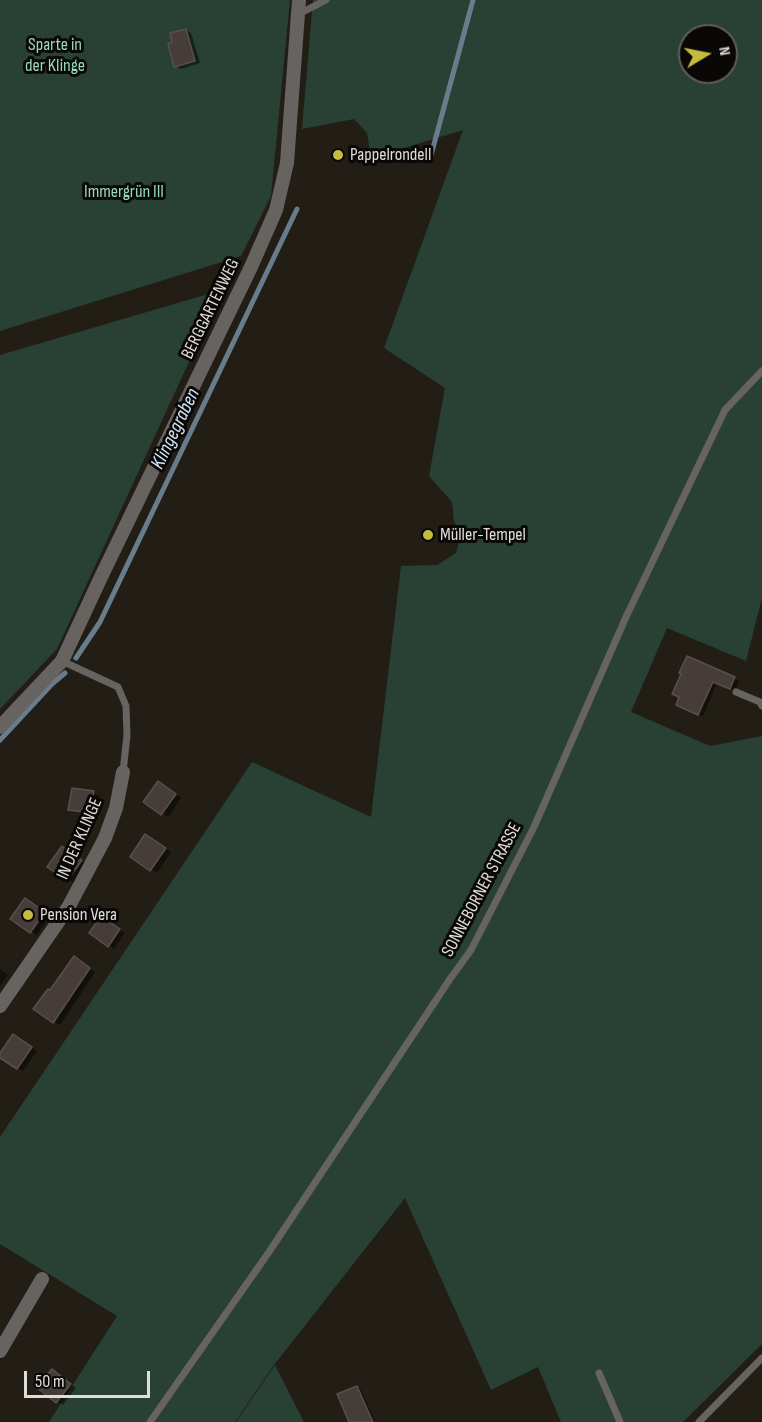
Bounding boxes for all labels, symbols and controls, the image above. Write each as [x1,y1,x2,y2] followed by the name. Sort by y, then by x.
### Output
[678,24,738,84] north arrow
[25,34,85,76] park label: Sparte in der Klinge
[714,45,734,57] text: N
[350,144,431,166] place label: Pappelrondell
[331,148,345,162] marker: Pappelrondell
[84,181,164,203] park label: Immergrün III
[177,255,245,363] street label: BERGGARTENWEG
[146,385,206,473] water label: Klingegraben
[440,524,526,546] place label: Müller-Tempel
[421,528,435,542] marker: Müller-Tempel
[52,795,108,883] street label: IN DER KLINGE
[438,819,526,961] street label: SONNEBORNER STRASSE
[40,904,117,926] place label: Pension Vera
[21,908,35,922] marker: Pension Vera
[27,1359,153,1397] scale bar
[35,1371,65,1392] text: 50 m

